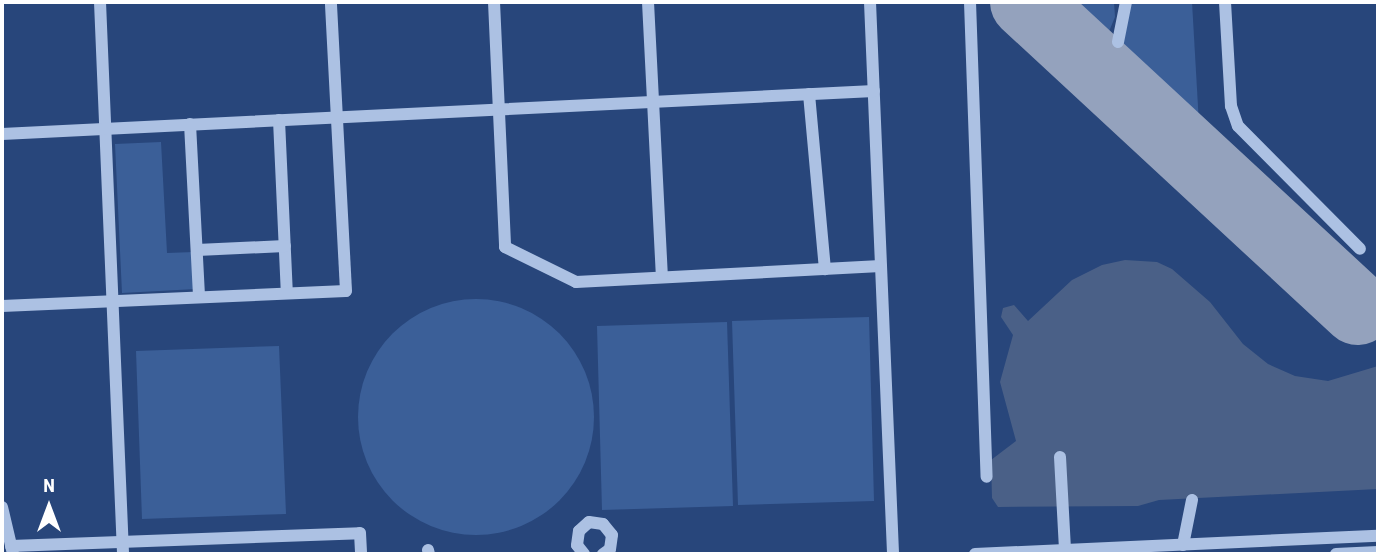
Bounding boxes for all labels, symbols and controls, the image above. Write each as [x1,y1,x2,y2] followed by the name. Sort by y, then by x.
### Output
[14,472,84,542] north arrow
[43,474,55,497] text: N

